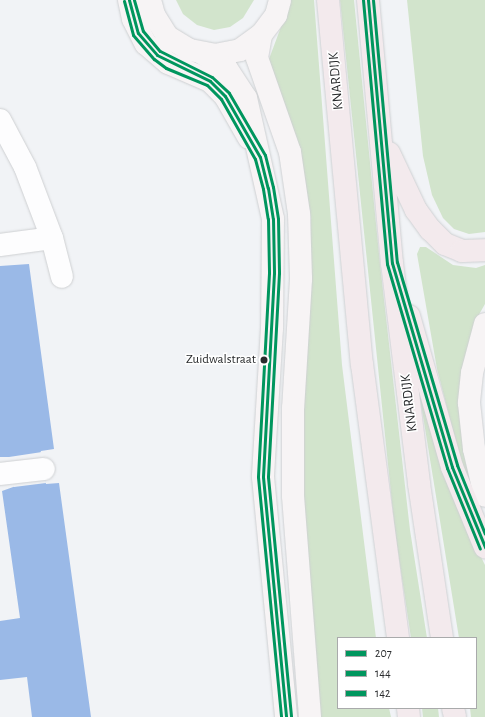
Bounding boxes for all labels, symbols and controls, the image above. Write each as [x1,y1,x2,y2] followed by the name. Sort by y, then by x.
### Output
[325,51,347,111] street label: KNARDIJK
[186,352,256,368] place label: Zuidwalstraat
[259,355,269,365] marker: Zuidwalstraat
[397,373,421,433] street label: KNARDIJK
[337,637,477,709] legend
[375,647,392,659] text: 207
[375,667,391,679] text: 144
[375,687,390,699] text: 142

